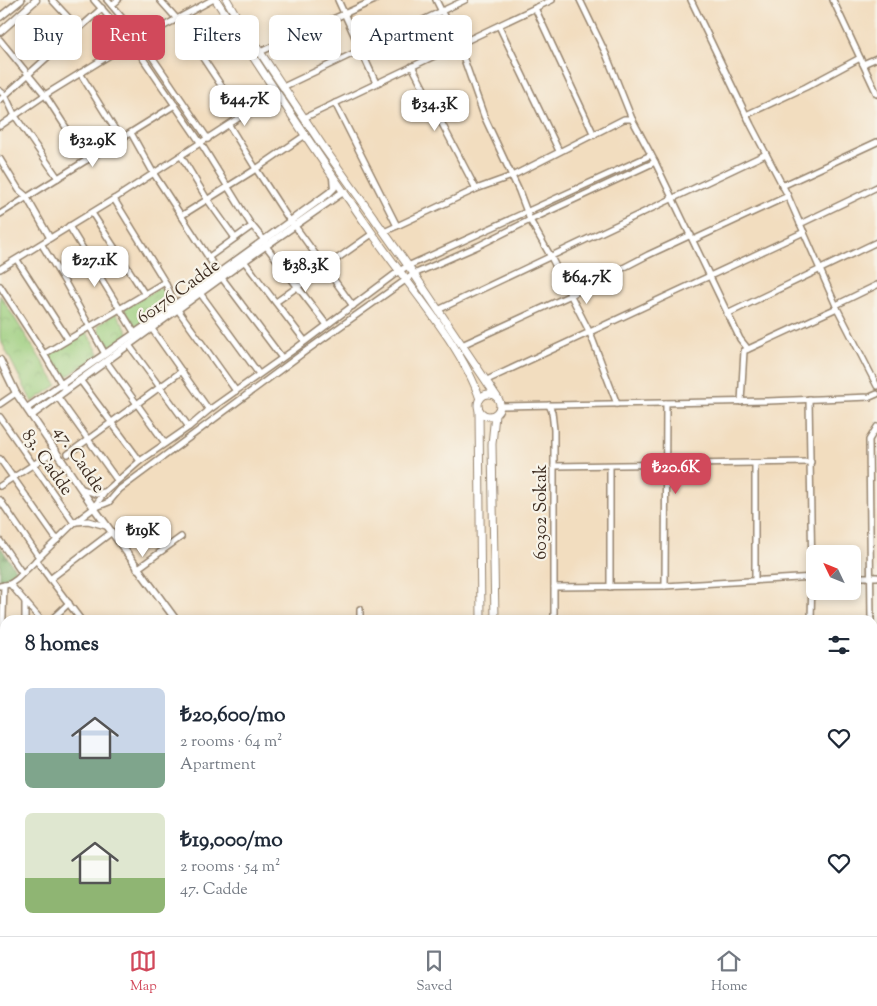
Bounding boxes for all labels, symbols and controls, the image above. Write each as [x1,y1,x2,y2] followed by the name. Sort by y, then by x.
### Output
[15,15,82,60] chip: Buy
[92,15,165,60] chip: Rent
[175,15,259,60] chip: Filters
[269,15,341,60] chip: New
[351,15,472,60] chip: Apartment
[204,84,286,127] pin: ₺44.7K
[221,89,269,112] text: ₺44.7K
[394,90,476,132] pin: ₺34.3K
[412,94,458,117] text: ₺34.3K
[52,126,134,168] pin: ₺32.9K
[70,130,116,153] text: ₺32.9K
[54,246,136,288] pin: ₺27.1K
[73,250,117,273] text: ₺27.1K
[265,250,347,293] pin: ₺38.3K
[132,254,226,332] street label: 60176 Cadde
[283,255,329,278] text: ₺38.3K
[546,262,628,305] pin: ₺64.7K
[563,267,611,290] text: ₺64.7K
[46,421,110,499] street label: 47. Cadde
[14,425,79,501] street label: 83. Cadde
[635,452,717,495] pin: ₺20.6K
[652,457,700,480] text: ₺20.6K
[529,464,555,560] street label: 60302 Sokak
[113,516,173,558] pin: ₺19K
[126,520,160,543] text: ₺19K
[806,545,861,600] north arrow
[806,545,861,600] map controls
[25,630,99,660] text: 8 homes
[825,631,853,659] icon: filters
[180,701,285,731] text: ₺20,600/mo
[65,708,125,768] icon: home
[825,724,853,752] icon: heart
[180,731,283,754] text: 2 rooms · 64 m²
[180,754,256,777] text: Apartment
[180,826,283,856] text: ₺19,000/mo
[65,833,125,893] icon: home
[825,849,853,877] icon: heart
[180,856,280,879] text: 2 rooms · 54 m²
[180,879,248,902] text: 47. Cadde
[129,947,157,997] tab: Map
[416,947,452,997] tab: Saved
[711,947,748,997] tab: Home

